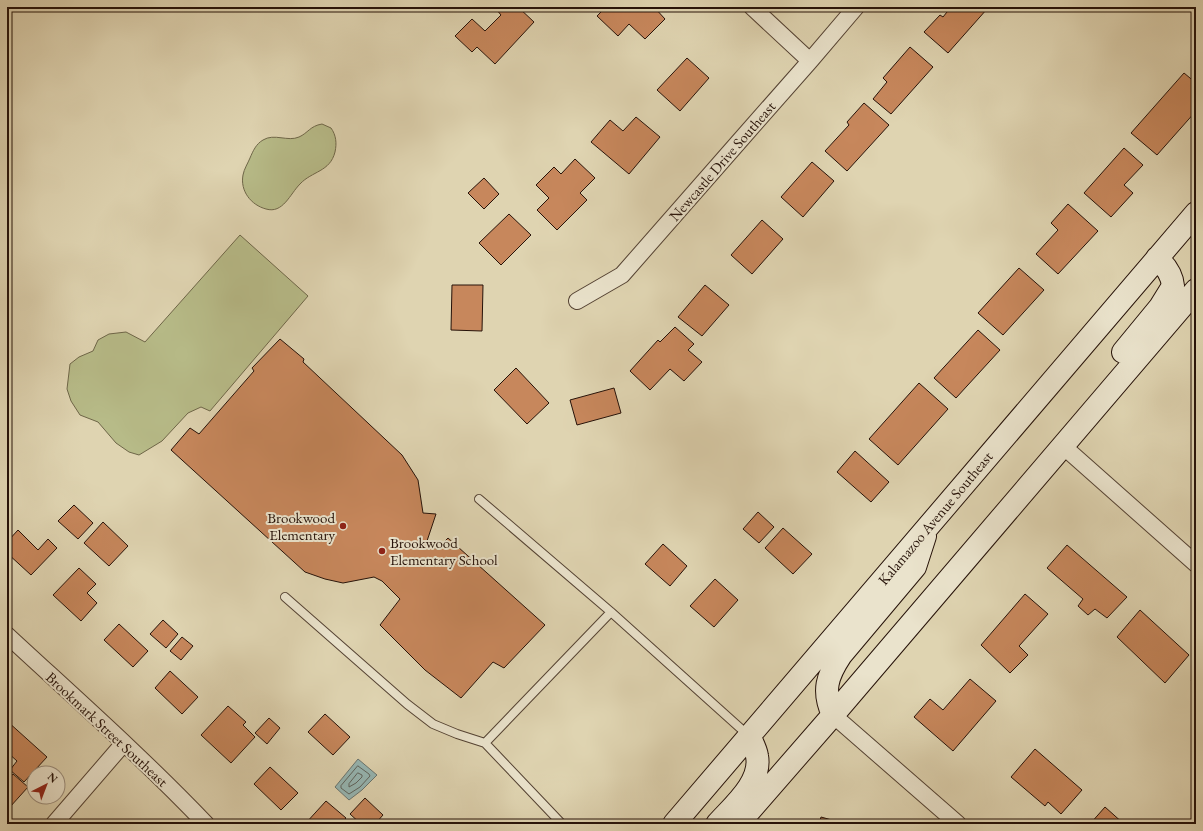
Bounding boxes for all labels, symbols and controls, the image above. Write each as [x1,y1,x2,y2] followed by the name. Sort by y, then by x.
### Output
[665,97,779,225] street label: Newcastle Drive Southeast
[873,447,997,589] street label: Kalamazoo Avenue Southeast
[267,508,335,544] place label: Brookwood Elementary
[338,521,348,531] marker: Brookwood Elementary
[390,533,498,569] place label: Brookwood Elementary School
[377,546,387,556] marker: Brookwood Elementary School
[42,667,172,791] street label: Brookmark Street Southeast
[26,765,66,805] north arrow
[45,769,61,786] text: N

